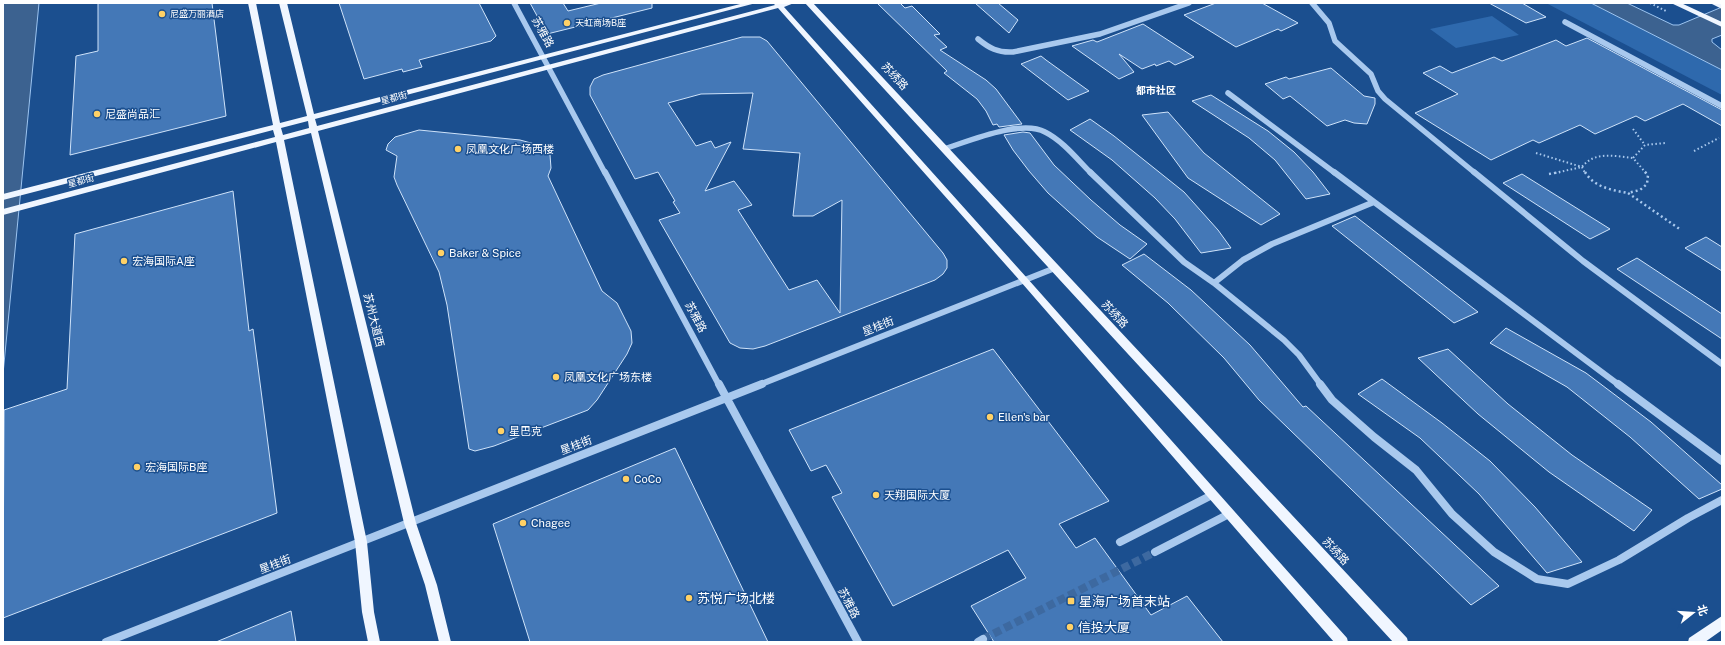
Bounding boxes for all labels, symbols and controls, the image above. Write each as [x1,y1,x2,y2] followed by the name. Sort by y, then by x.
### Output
[170,8,224,19] place label: 尼盛万丽酒店
[157,9,167,19] marker: 尼盛万丽酒店
[530,15,556,49] street label: 苏雅路
[575,17,626,28] place label: 天虹商场B座
[562,18,572,28] marker: 天虹商场B座
[879,60,911,92] street label: 苏绣路
[1136,84,1176,96] district label: 都市社区
[379,89,408,106] street label: 星都街
[105,108,160,120] place label: 尼盛尚品汇
[92,109,102,119] marker: 尼盛尚品汇
[466,143,554,155] place label: 凤凰文化广场西楼
[453,144,463,154] marker: 凤凰文化广场西楼
[66,172,95,189] street label: 星都街
[449,247,521,259] place label: Baker & Spice
[436,248,446,258] marker: Baker & Spice
[132,255,195,267] place label: 宏海国际A座
[119,256,129,266] marker: 宏海国际A座
[362,292,386,348] street label: 苏州大道西
[1099,298,1131,330] street label: 苏绣路
[683,300,709,334] street label: 苏雅路
[860,314,896,338] street label: 星桂街
[564,371,652,383] place label: 凤凰文化广场东楼
[551,372,561,382] marker: 凤凰文化广场东楼
[998,411,1050,423] place label: Ellen's bar
[985,412,995,422] marker: Ellen's bar
[509,425,542,437] place label: 星巴克
[496,426,506,436] marker: 星巴克
[558,433,594,457] street label: 星桂街
[145,461,207,473] place label: 宏海国际B座
[132,462,142,472] marker: 宏海国际B座
[634,473,662,485] place label: CoCo
[621,474,631,484] marker: CoCo
[884,489,950,501] place label: 天翔国际大厦
[871,490,881,500] marker: 天翔国际大厦
[531,517,570,529] place label: Chagee
[518,518,528,528] marker: Chagee
[1320,535,1352,567] street label: 苏绣路
[257,552,293,576] street label: 星桂街
[836,586,862,620] street label: 苏雅路
[697,591,775,606] place label: 苏悦广场北楼
[684,593,694,603] marker: 苏悦广场北楼
[1673,593,1713,633] north arrow
[1079,594,1170,609] place label: 星海广场首末站
[1066,596,1076,606] marker: 星海广场首末站
[1695,603,1710,617] text: 北
[1078,620,1130,635] place label: 信投大厦
[1065,622,1075,632] marker: 信投大厦

